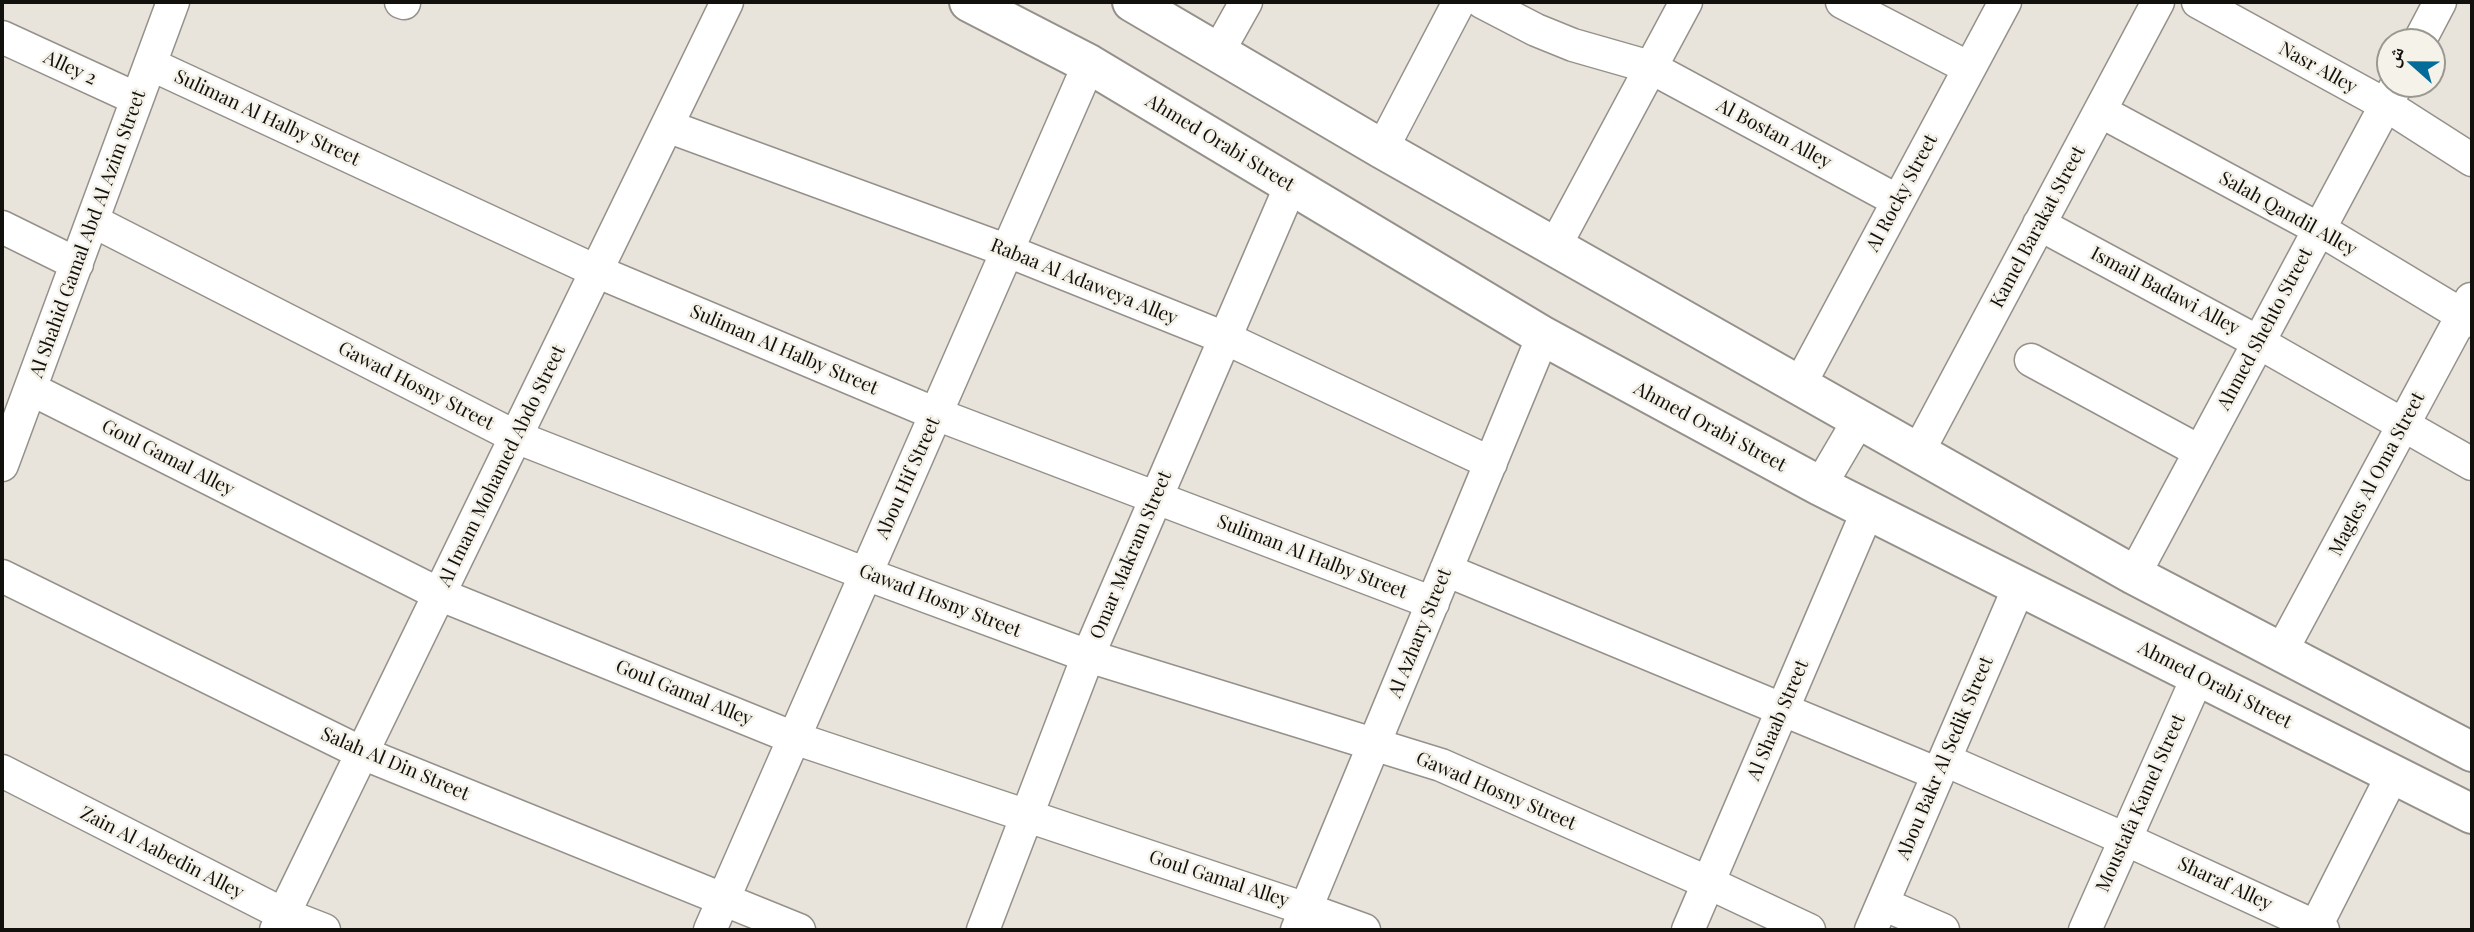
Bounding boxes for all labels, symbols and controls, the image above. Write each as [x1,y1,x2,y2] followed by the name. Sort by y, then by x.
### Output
[2376,28,2446,98] north arrow
[2275,37,2361,99] street label: Nasr Alley
[2378,42,2409,70] text: ش
[40,46,100,90] street label: Alley 2
[171,65,363,171] street label: Suliman Al Halby Street
[25,87,151,381] street label: Al Shahid Gamal Abd Al Azim Street
[1142,90,1298,196] street label: Ahmed Orabi Street
[1713,94,1835,174] street label: Al Bostan Alley
[1861,130,1943,256] street label: Al Rocky Street
[1986,142,2090,312] street label: Kamel Barakat Street
[2215,167,2361,261] street label: Salah Qandil Alley
[987,234,1181,330] street label: Rabaa Al Adaweya Alley
[2087,242,2243,340] street label: Ismail Badawi Alley
[2213,244,2317,414] street label: Ahmed Shehto Street
[687,300,881,400] street label: Suliman Al Halby Street
[334,337,498,435] street label: Gawad Hosny Street
[434,342,570,590] street label: Al Imam Mohamed Abdo Street
[1630,377,1790,477] street label: Ahmed Orabi Street
[2324,388,2430,560] street label: Magles Al Oma Street
[871,414,945,542] street label: Abou Hif Street
[98,415,238,501] street label: Goul Gamal Alley
[1085,467,1177,643] street label: Omar Makram Street
[1214,510,1410,604] street label: Suliman Al Halby Street
[856,560,1024,642] street label: Gawad Hosny Street
[1384,565,1456,701] street label: Al Azhary Street
[2134,636,2296,734] street label: Ahmed Orabi Street
[1892,653,1998,863] street label: Abou Bakr Al Sedik Street
[612,655,756,731] street label: Goul Gamal Alley
[1742,656,1814,784] street label: Al Shaab Street
[2091,710,2191,896] street label: Moustafa Kamel Street
[317,722,473,806] street label: Salah Al Din Street
[1412,747,1580,835] street label: Gawad Hosny Street
[76,802,248,904] street label: Zain Al Aabedin Alley
[1146,846,1292,912] street label: Goul Gamal Alley
[2174,852,2276,916] street label: Sharaf Alley

